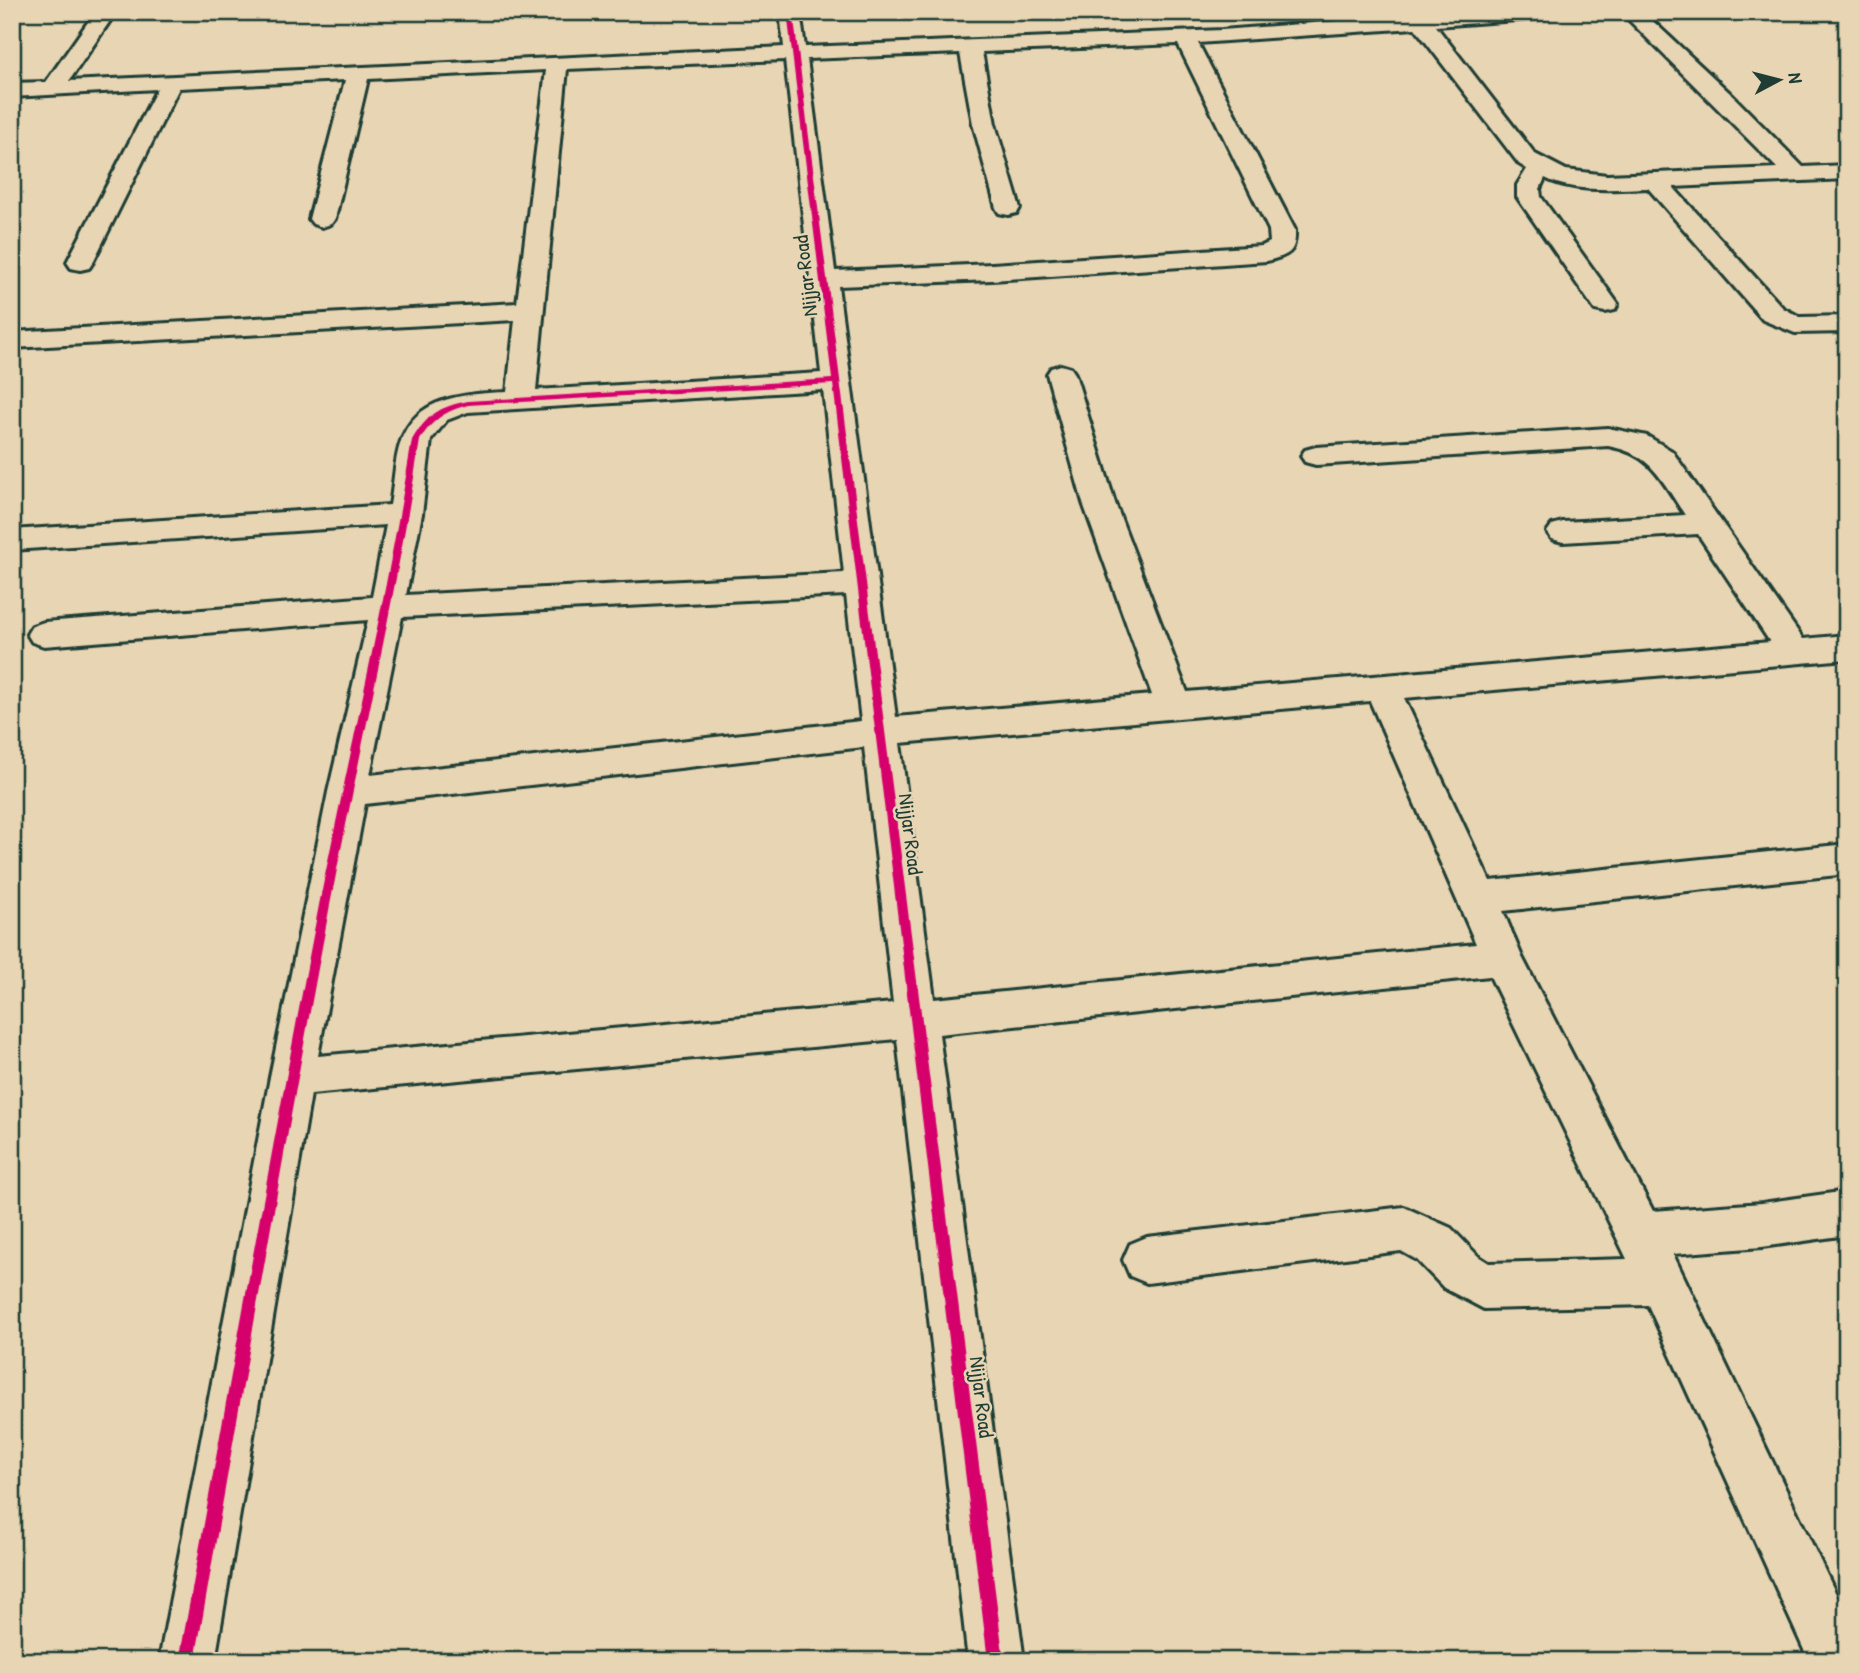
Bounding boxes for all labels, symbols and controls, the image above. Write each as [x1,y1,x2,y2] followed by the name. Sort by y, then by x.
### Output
[1744,46,1814,116] north arrow
[1782,71,1809,85] text: N
[786,234,824,318] street label: Nijjar Road
[892,792,930,876] street label: Nijjar Road
[963,1355,1001,1439] street label: Nijjar Road

